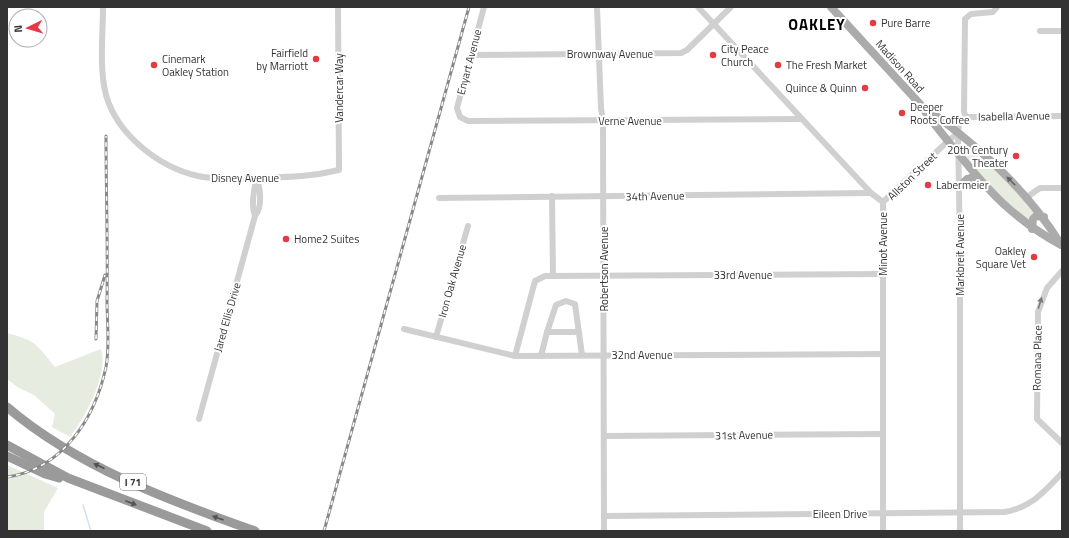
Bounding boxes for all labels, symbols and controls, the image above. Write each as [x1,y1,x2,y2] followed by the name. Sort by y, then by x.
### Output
[8,8,48,48] north arrow
[788,13,846,36] district label: OAKLEY
[881,15,931,31] place label: Pure Barre
[868,18,878,28] marker: Pure Barre
[10,24,26,33] text: N
[453,27,486,97] street label: Enyart Avenue
[872,36,928,96] street label: Madison Road
[721,41,769,70] place label: City Peace Church
[256,45,308,74] place label: Fairfield by Marriott
[567,46,654,62] street label: Brownway Avenue
[708,50,718,60] marker: City Peace Church
[162,51,229,80] place label: Cinemark Oakley Station
[331,53,347,123] street label: Vandercar Way
[311,54,321,64] marker: Fairfield by Marriott
[786,57,867,73] place label: The Fresh Market
[149,60,159,70] marker: Cinemark Oakley Station
[773,60,783,70] marker: The Fresh Market
[786,80,857,96] place label: Quince & Quinn
[860,83,870,93] marker: Quince & Quinn
[910,99,970,128] place label: Deeper Roots Coffee
[978,107,1051,125] street label: Isabella Avenue
[897,108,907,118] marker: Deeper Roots Coffee
[598,113,662,129] street label: Verne Avenue
[947,142,1009,171] place label: 20th Century Theater
[884,148,940,204] street label: Allston Street
[1011,151,1021,161] marker: 20th Century Theater
[211,170,280,186] street label: Disney Avenue
[1006,176,1016,186] one-way arrow
[936,177,989,193] place label: Labermeier
[923,180,933,190] marker: Labermeier
[625,187,685,205] street label: 34th Avenue
[875,212,891,276] street label: Minot Avenue
[952,214,968,296] street label: Markbreit Avenue
[596,226,612,312] street label: Robertson Avenue
[294,231,359,247] place label: Home2 Suites
[281,234,291,244] marker: Home2 Suites
[434,242,470,319] street label: Iron Oak Avenue
[976,243,1027,272] place label: Oakley Square Vet
[1029,252,1039,262] marker: Oakley Square Vet
[714,267,773,283] street label: 33rd Avenue
[209,280,245,354] street label: Jared Ellis Drive
[1037,297,1043,309] one-way arrow
[1028,324,1046,391] street label: Romana Place
[612,347,673,363] street label: 32nd Avenue
[715,426,774,444] street label: 31st Avenue
[93,463,104,469] one-way arrow
[120,474,146,490] road number: I 71
[126,500,138,506] one-way arrow
[813,506,868,522] street label: Eileen Drive
[211,514,223,520] one-way arrow

